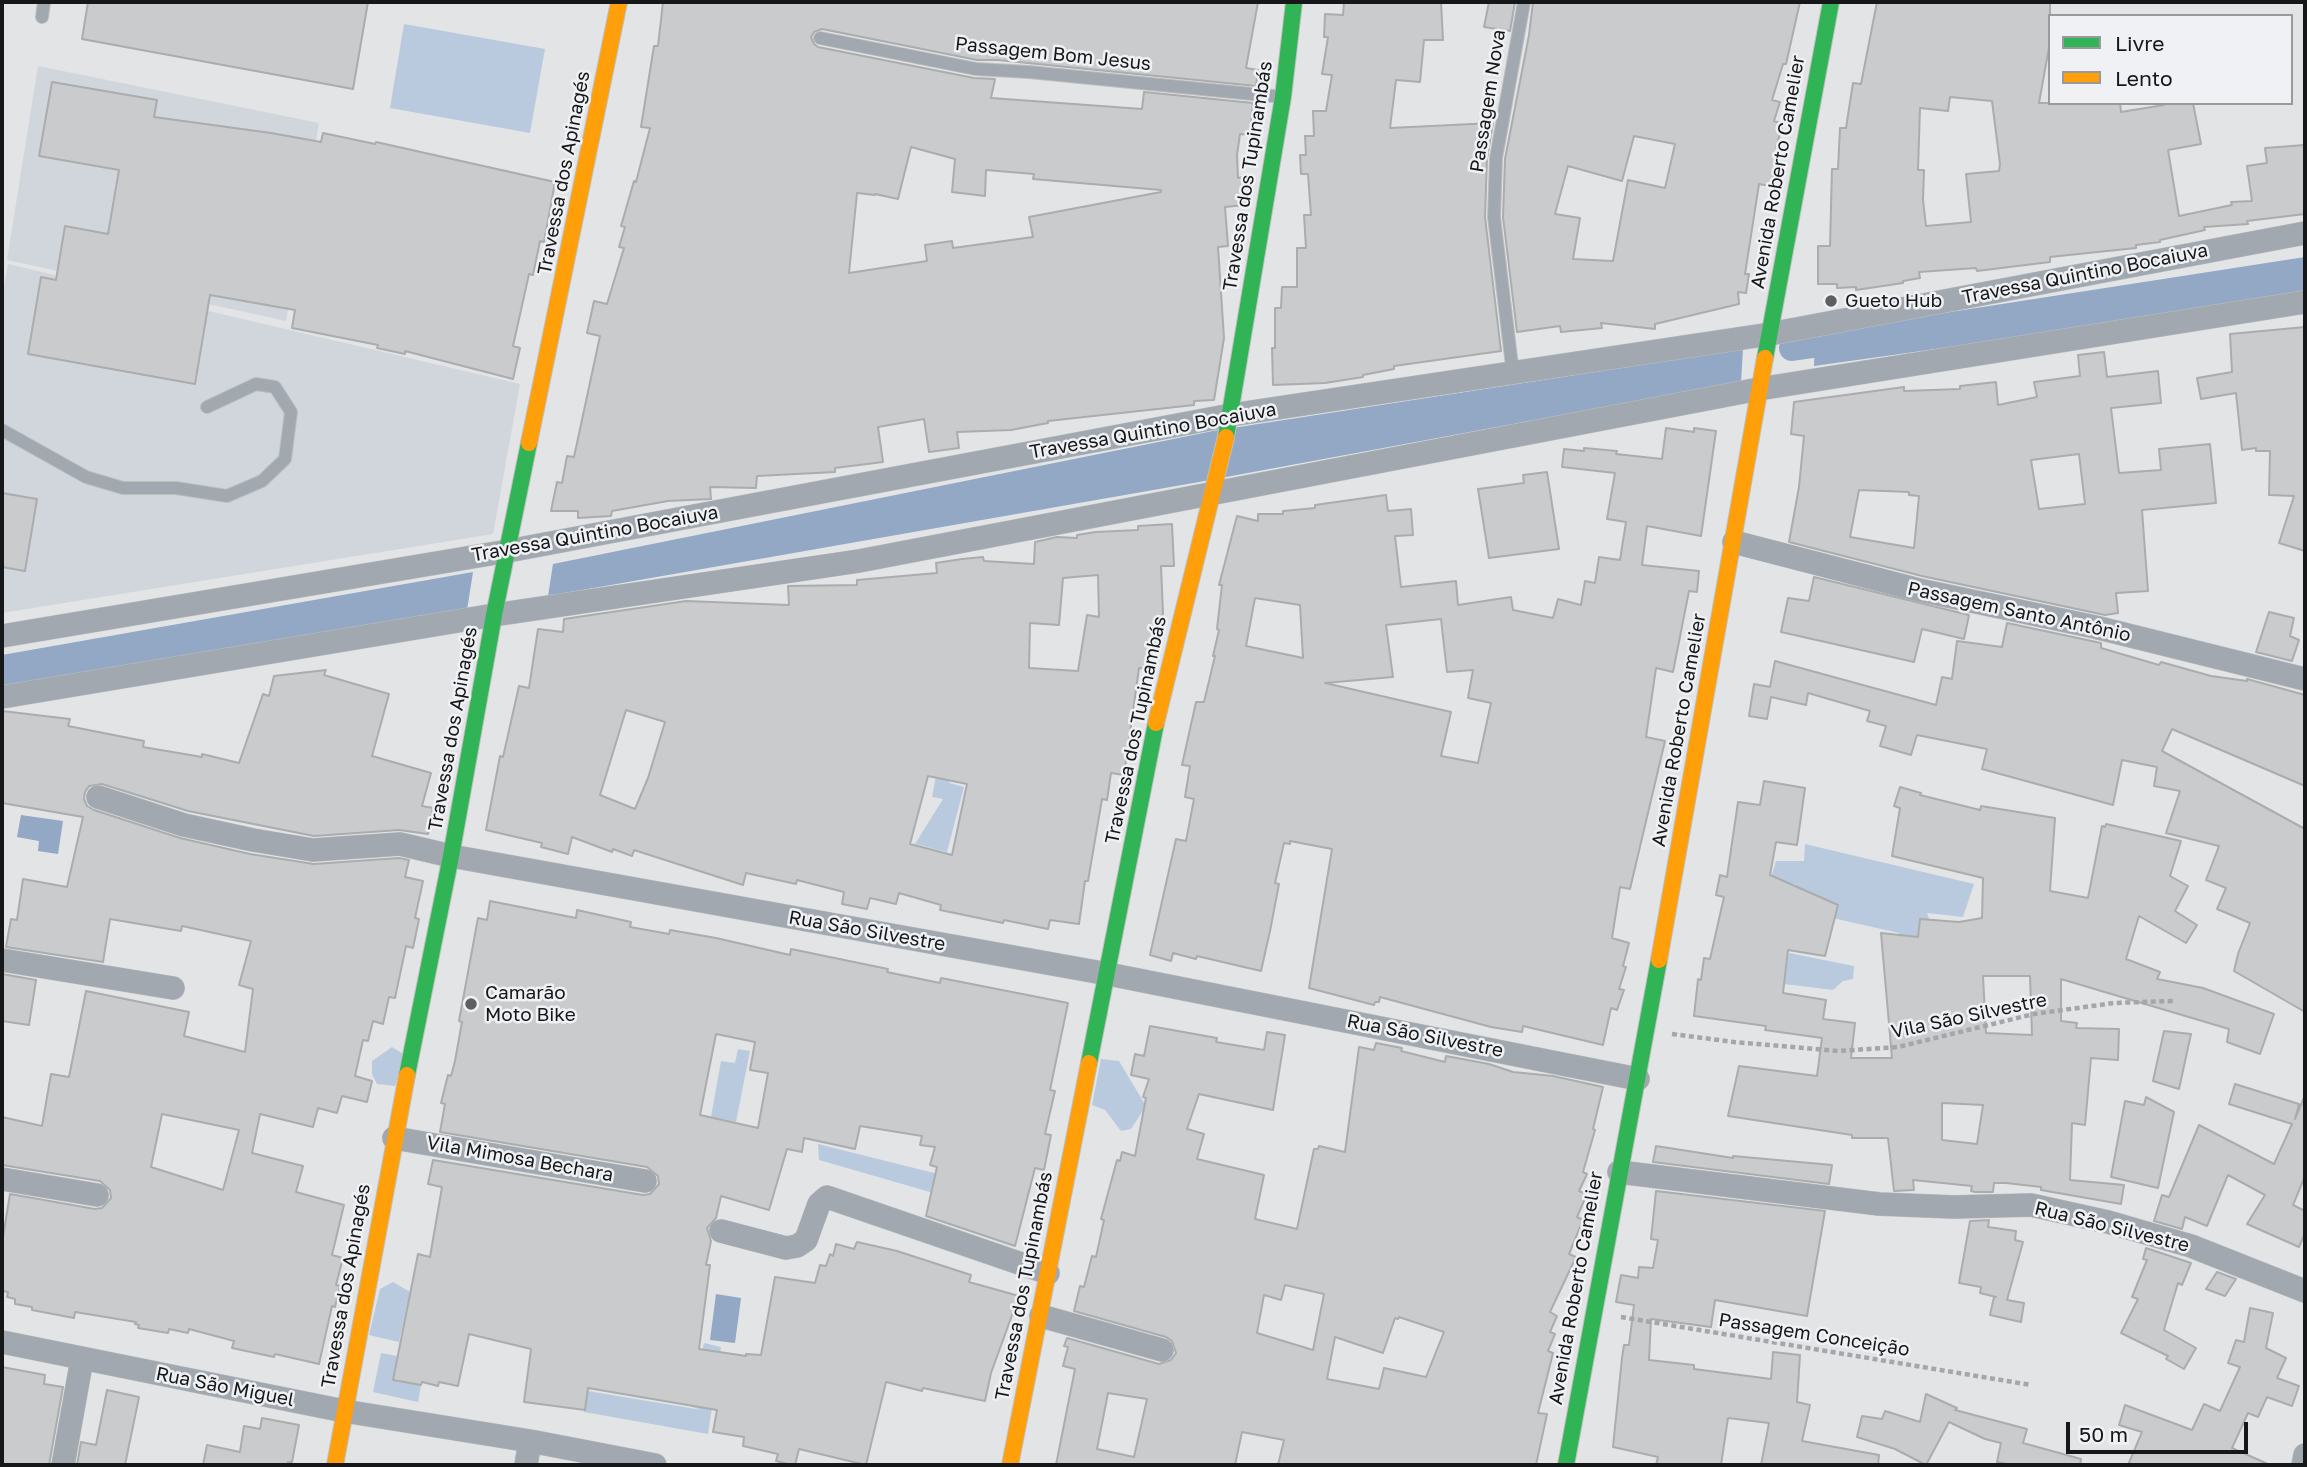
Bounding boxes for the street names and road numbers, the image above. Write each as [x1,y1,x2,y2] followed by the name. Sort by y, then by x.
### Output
[1465,28,1511,174] street label: Passagem Nova
[954,32,1152,76] street label: Passagem Bom Jesus
[1746,54,1810,290] street label: Avenida Roberto Camelier
[1219,59,1277,293] street label: Travessa dos Tupinambás
[533,69,595,277] street label: Travessa dos Apinagés
[1960,239,2210,309] street label: Travessa Quintino Bocaiuva
[1028,398,1278,464] street label: Travessa Quintino Bocaiuva
[470,501,720,567] street label: Travessa Quintino Bocaiuva
[1905,577,2133,647] street label: Passagem Santo Antônio
[1647,612,1711,848] street label: Avenida Roberto Camelier
[1101,614,1171,846] street label: Travessa dos Tupinambás
[424,625,482,833] street label: Travessa dos Apinagés
[787,906,947,956] street label: Rua São Silvestre
[1889,988,2049,1044] street label: Vila São Silvestre
[1345,1010,1505,1062] street label: Rua São Silvestre
[425,1131,615,1187] street label: Vila Mimosa Bechara
[991,1170,1057,1402] street label: Travessa dos Tupinambás
[1544,1170,1608,1406] street label: Avenida Roberto Camelier
[317,1182,375,1390] street label: Travessa dos Apinagés
[2032,1197,2192,1257] street label: Rua São Silvestre
[1717,1309,1911,1361] street label: Passagem Conceição
[154,1362,296,1412] street label: Rua São Miguel

